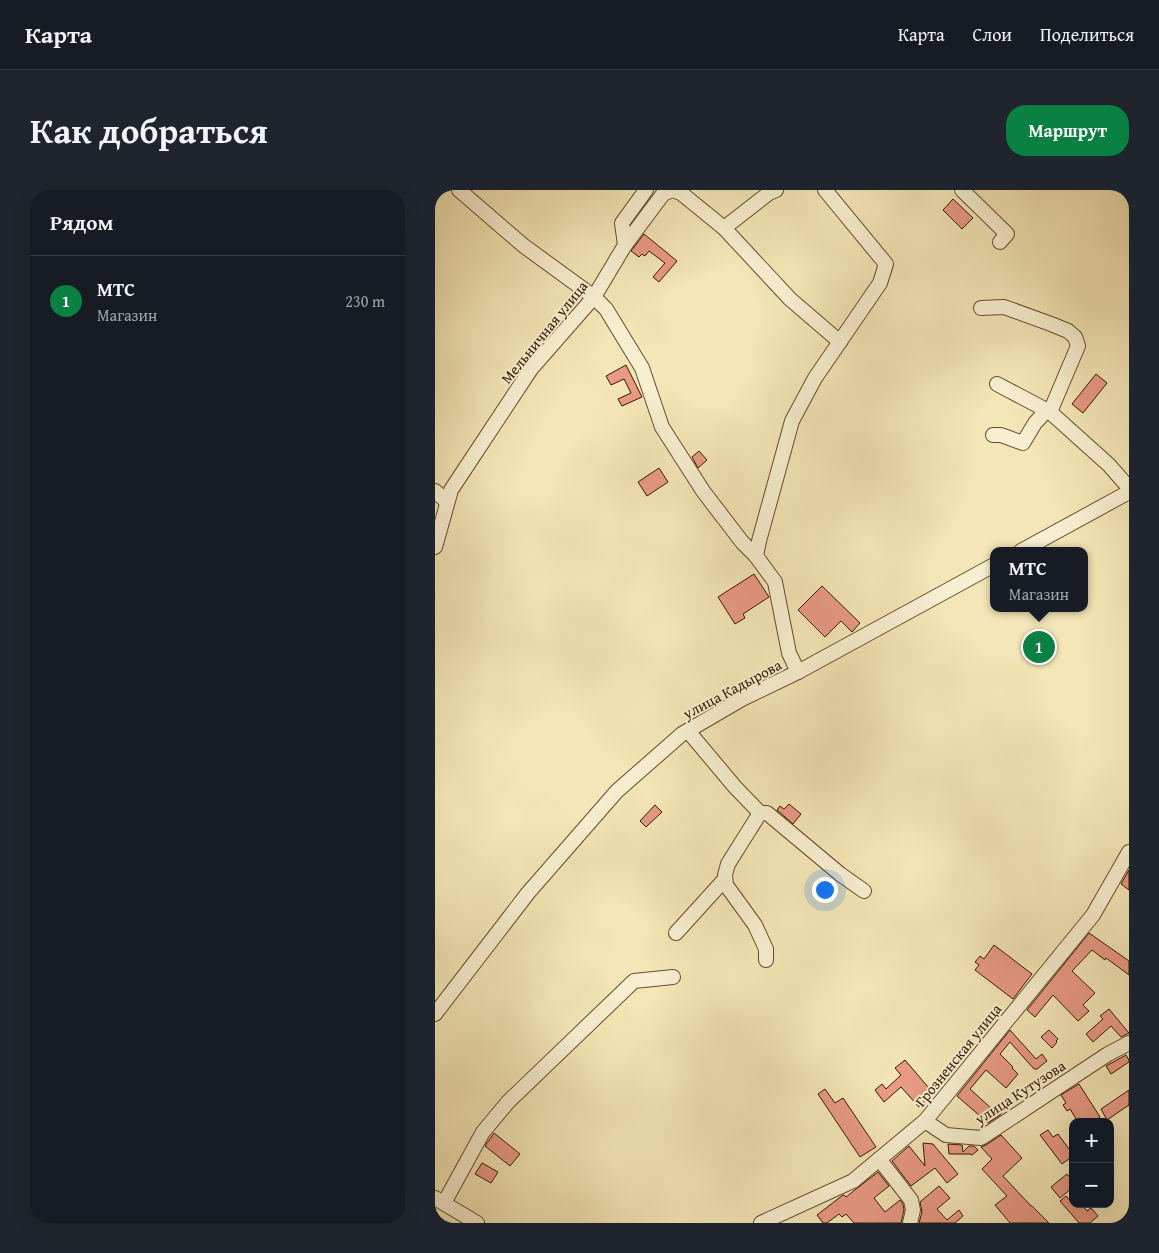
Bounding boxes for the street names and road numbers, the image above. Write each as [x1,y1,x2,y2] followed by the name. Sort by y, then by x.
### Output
[496,275,593,388] street label: Мельничная улица
[678,654,786,724] street label: улица Кадырова
[910,998,1007,1111] street label: Грозненская улица
[970,1054,1070,1130] street label: улица Кутузова

